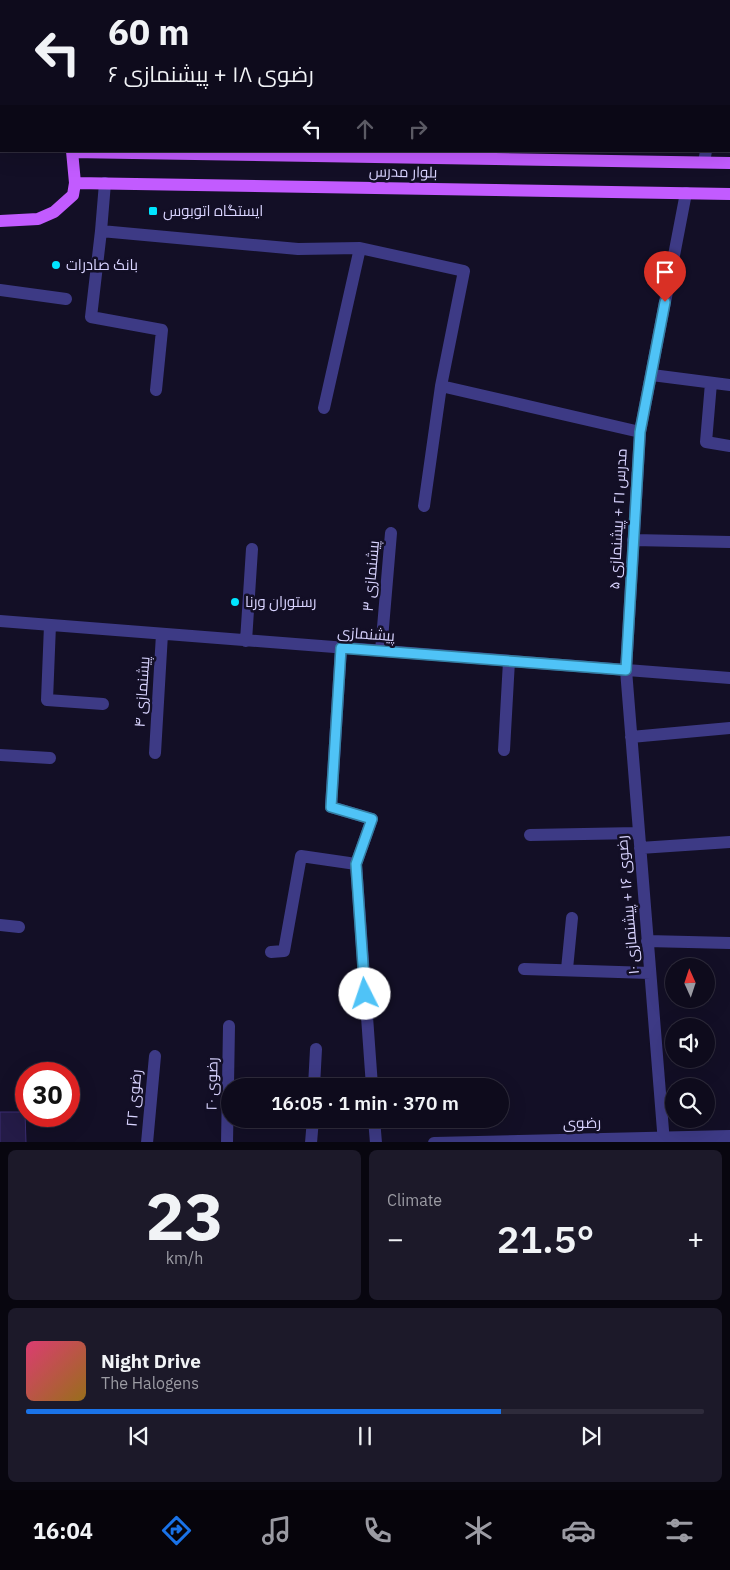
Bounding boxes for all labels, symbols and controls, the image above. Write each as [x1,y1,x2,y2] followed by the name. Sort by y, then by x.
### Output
[108,9,190,55] text: 60 m
[25,20,90,85] icon: left
[108,59,314,88] text: رضوی ۱۸ + پیشنمازی ۶
[298,115,326,143] icon: left
[351,115,379,143] icon: ahead
[404,115,432,143] icon: right
[369,161,437,183] street label: بلوار مدرس
[163,201,263,221] place label: ایستگاه اتوبوس
[147,205,159,217] marker: ایستگاه اتوبوس
[644,251,686,302] pin
[66,255,138,274] place label: بانک صادرات
[651,258,679,286] icon: arrive
[50,259,62,271] marker: بانک صادرات
[604,448,632,590] street label: مدرس ۲۱ + پیشنمازی ۵
[358,540,384,612] street label: پیشنمازی ۳
[245,592,317,612] place label: رستوران ورنا
[229,596,241,608] marker: رستوران ورنا
[337,622,395,646] street label: پیشنمازی
[130,656,154,728] street label: پیشنمازی ۴
[612,835,644,975] street label: رضوی ۱۶ + پیشنمازی ۱۰
[665,958,715,1008] north arrow
[665,958,715,1128] map controls
[338,967,390,1019] position arrow
[665,1018,715,1068] button: sound
[202,1057,222,1111] street label: رضوی ۲۰
[15,1062,80,1127] speed limit sign: 30
[122,1068,146,1128] street label: رضوی ۲۲
[665,1078,715,1128] button: search
[271,1091,459,1115] text: 16:05 · 1 min · 370 m
[563,1113,601,1133] street label: رضوی
[145,1173,224,1258] text: 23
[387,1190,442,1210] text: Climate
[497,1214,594,1263] text: 21.5°
[387,1220,404,1257] text: −
[687,1220,704,1257] text: +
[166,1248,203,1268] text: km/h
[101,1349,201,1373] text: Night Drive
[101,1373,199,1393] text: The Halogens
[125,1422,153,1450] icon: previous
[351,1422,379,1450] icon: pause
[577,1422,605,1450] icon: next
[159,1513,194,1548] icon: directions
[259,1513,294,1548] icon: music
[360,1513,395,1548] icon: phone
[461,1513,496,1548] icon: climate
[561,1513,596,1548] icon: car
[662,1513,697,1548] icon: filters
[33,1516,93,1545] text: 16:04

